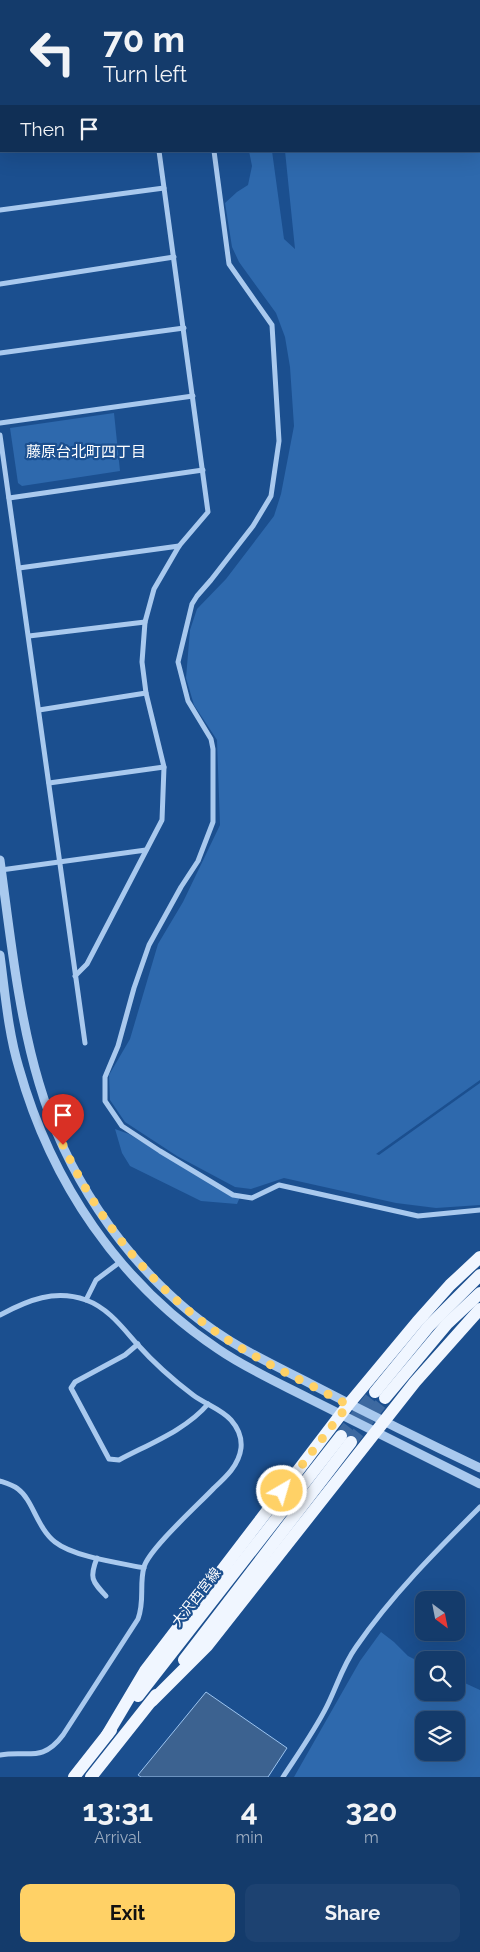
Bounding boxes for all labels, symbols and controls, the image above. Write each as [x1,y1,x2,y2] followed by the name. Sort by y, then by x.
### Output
[103,19,185,60] text: 70 m
[20,20,85,85] icon: left
[103,61,187,87] text: Turn left
[75,115,103,143] icon: arrive
[20,118,65,140] text: Then
[26,443,146,461] district label: 藤原台北町四丁目
[42,1094,84,1145] pin
[49,1101,77,1129] icon: arrive
[255,1464,307,1516] position arrow
[168,1564,224,1630] street label: 大沢西宮線
[415,1591,465,1641] north arrow
[415,1591,465,1761] map controls
[415,1651,465,1701] button: search
[415,1711,465,1761] button: layers
[82,1793,153,1828] text: 13:31
[241,1793,258,1828] text: 4
[345,1793,398,1828] text: 320
[94,1828,141,1847] text: Arrival
[235,1828,263,1847] text: min
[364,1828,379,1847] text: m
[20,1884,235,1942] button: Exit
[245,1884,460,1942] button: Share

